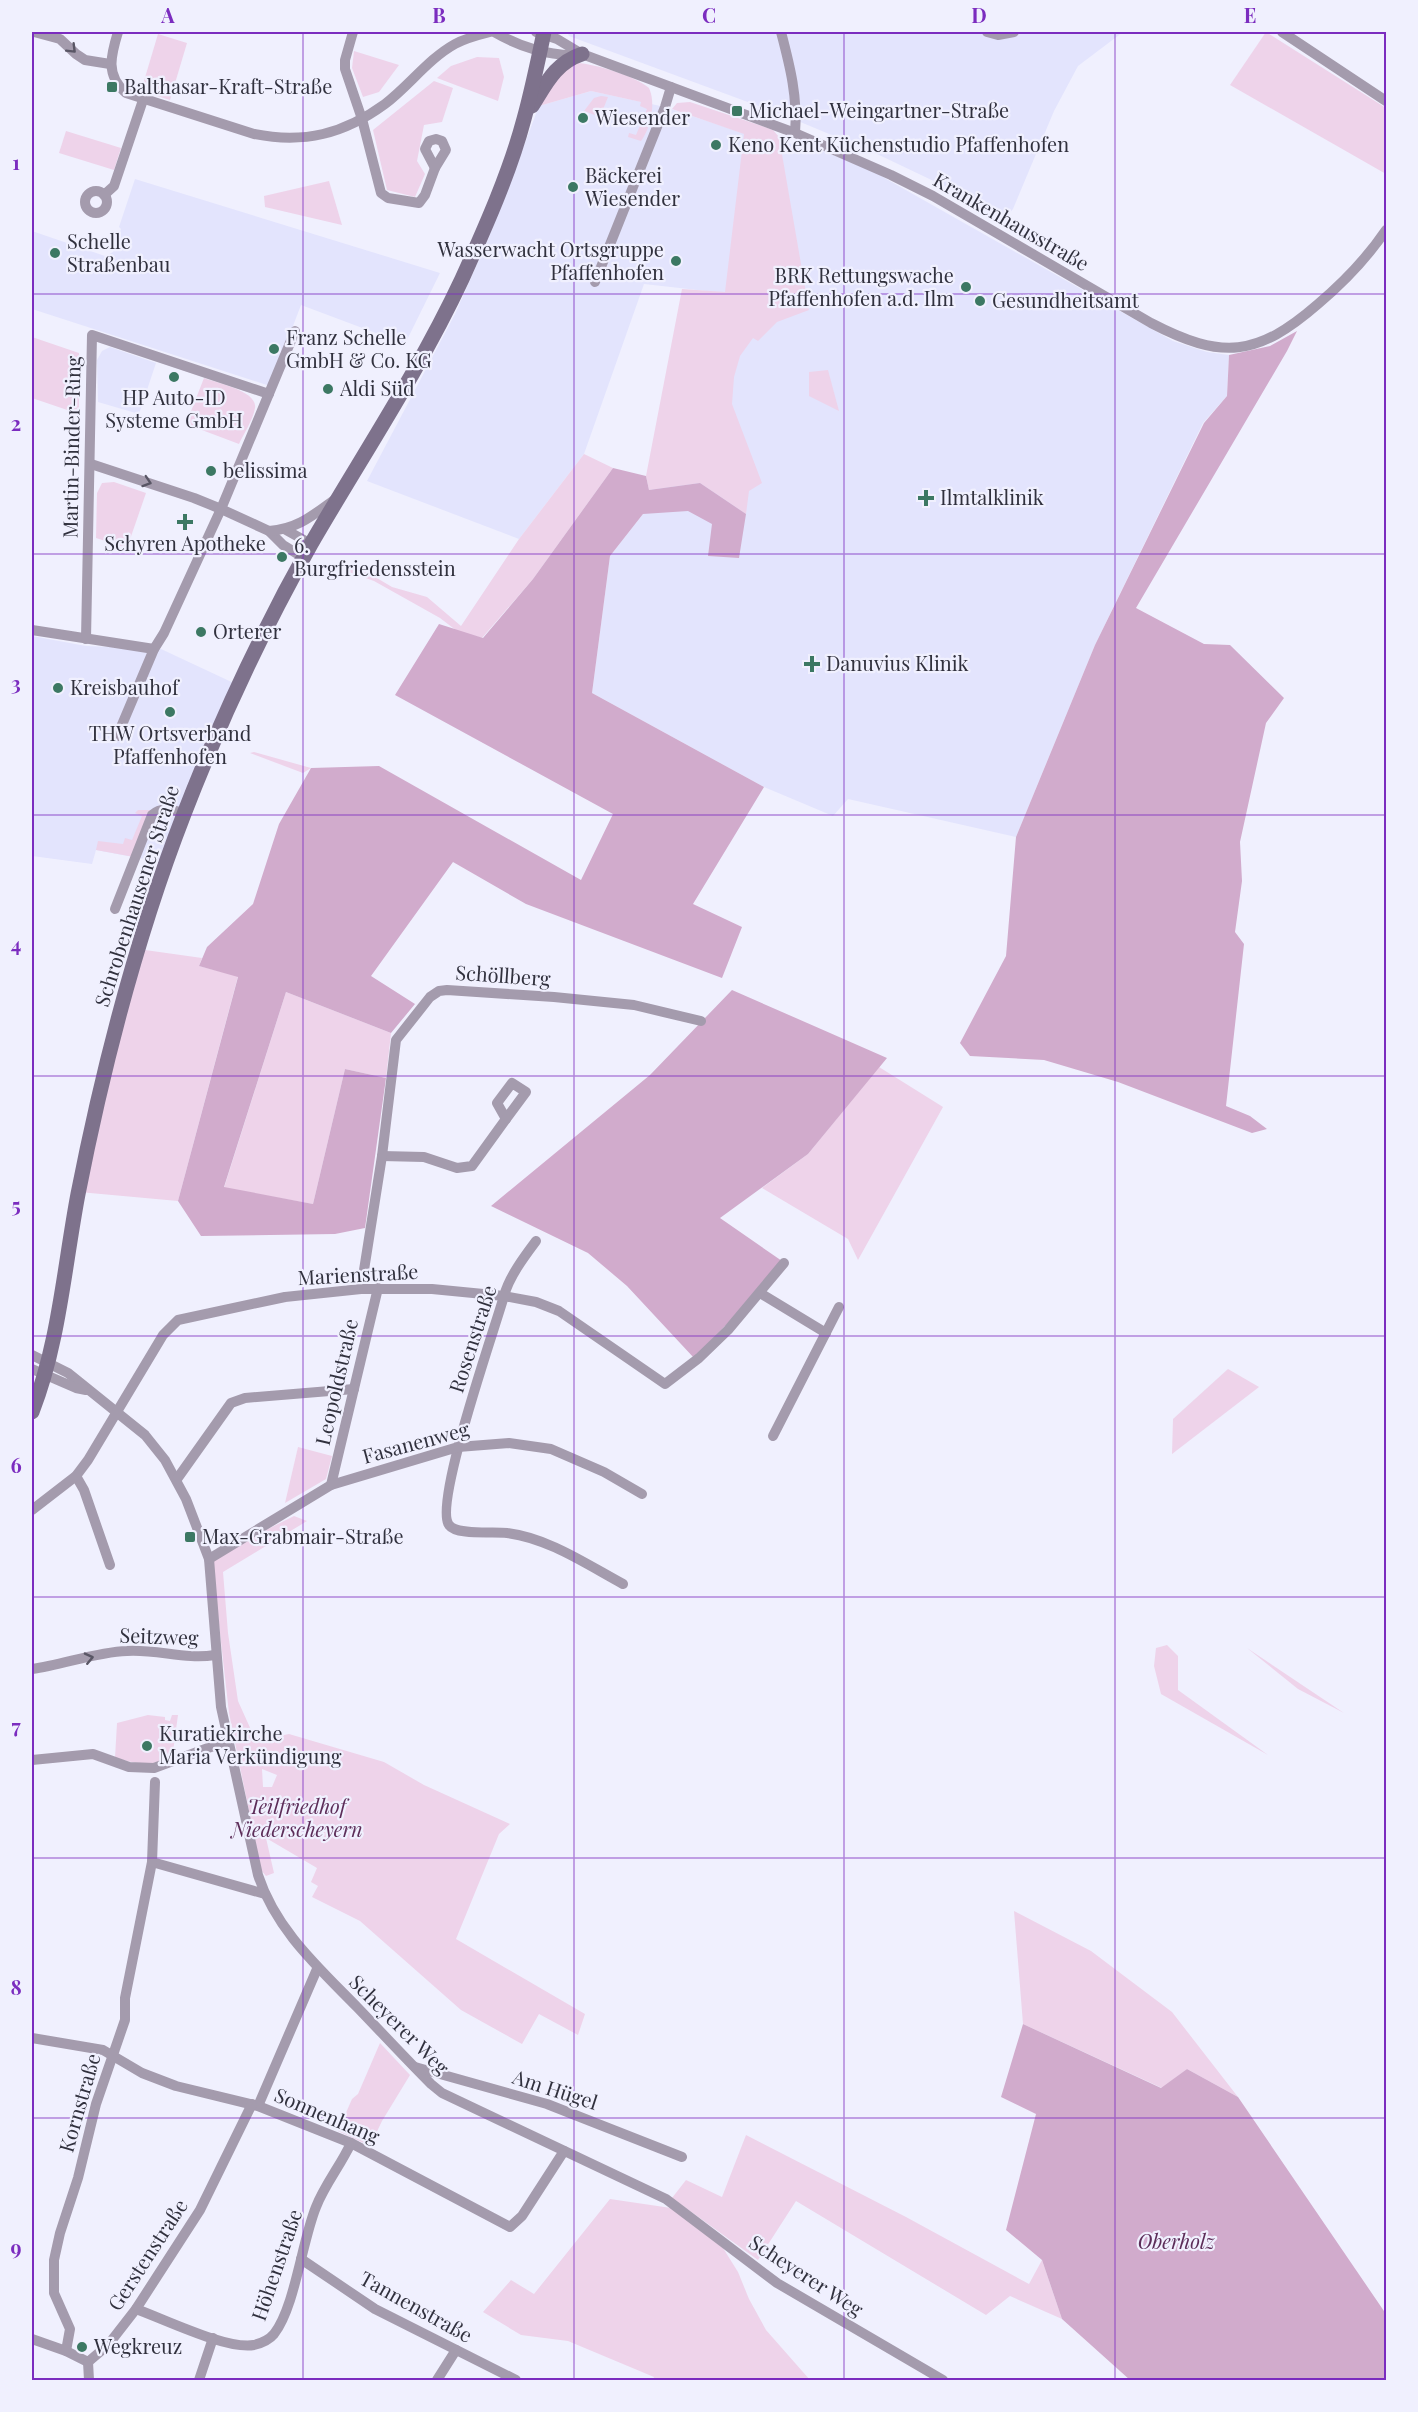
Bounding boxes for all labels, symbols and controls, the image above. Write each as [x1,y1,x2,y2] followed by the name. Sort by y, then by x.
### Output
[160,1,175,28] text: A
[432,1,446,28] text: B
[702,1,716,28] text: C
[971,1,987,28] text: D
[1244,1,1256,28] text: E
[64,42,75,53] one-way arrow
[124,72,332,99] place label: Balthasar-Kraft-Straße
[105,80,119,94] marker: Balthasar-Kraft-Straße
[749,96,1009,123] place label: Michael-Weingartner-Straße
[594,103,690,130] place label: Wiesender
[730,104,744,118] marker: Michael-Weingartner-Straße
[576,111,590,125] marker: Wiesender
[728,130,1069,157] place label: Keno Kent Küchenstudio Pfaffenhofen
[709,138,723,152] marker: Keno Kent Küchenstudio Pfaffenhofen
[12,148,20,175] text: 1
[584,161,680,211] place label: Bäckerei Wiesender
[929,165,1094,276] street label: Krankenhausstraße
[566,180,580,194] marker: Bäckerei Wiesender
[67,227,171,277] place label: Schelle Straßenbau
[436,235,664,285] place label: Wasserwacht Ortsgruppe Pfaffenhofen
[48,246,62,260] marker: Schelle Straßenbau
[669,254,683,268] marker: Wasserwacht Ortsgruppe Pfaffenhofen
[768,261,954,311] place label: BRK Rettungswache Pfaffenhofen a.d. Ilm
[959,280,973,294] marker: BRK Rettungswache Pfaffenhofen a.d. Ilm
[992,286,1140,313] place label: Gesundheitsamt
[973,294,987,308] marker: Gesundheitsamt
[286,323,431,373] place label: Franz Schelle GmbH & Co. KG
[267,342,281,356] marker: Franz Schelle GmbH & Co. KG
[55,355,86,538] street label: Martin-Binder-Ring
[167,370,181,384] marker: HP Auto-ID Systeme GmbH
[339,374,415,401] place label: Aldi Süd
[321,382,335,396] marker: Aldi Süd
[105,383,243,433] place label: HP Auto-ID Systeme GmbH
[11,409,21,436] text: 2
[223,456,307,483] place label: belissima
[204,464,218,478] marker: belissima
[141,475,152,488] one-way arrow
[940,483,1044,510] place label: Ilmtalklinik
[917,489,935,507] marker: Ilmtalklinik
[178,515,192,529] marker: Schyren Apotheke
[104,529,266,556] place label: Schyren Apotheke
[294,531,456,581] place label: 6. Burgfriedensstein
[275,550,289,564] marker: 6. Burgfriedensstein
[213,617,282,644] place label: Orterer
[194,625,208,639] marker: Orterer
[826,649,969,676] place label: Danuvius Klinik
[803,655,821,673] marker: Danuvius Klinik
[11,669,21,696] text: 3
[70,673,180,700] place label: Kreisbauhof
[51,681,65,695] marker: Kreisbauhof
[163,705,177,719] marker: THW Ortsverband Pfaffenhofen
[89,719,252,769] place label: THW Ortsverband Pfaffenhofen
[87,781,184,1010] street label: Schrobenhausener Straße
[11,930,21,957] text: 4
[455,958,552,991] street label: Schöllberg
[11,1191,21,1218] text: 5
[297,1257,419,1290] street label: Marienstraße
[441,1281,502,1396] street label: Rosenstraße
[308,1316,363,1448] street label: Leopoldstraße
[359,1414,472,1469] street label: Fasanenweg
[10,1451,22,1478] text: 6
[202,1522,404,1549] place label: Max-Grabmair-Straße
[183,1530,197,1544] marker: Max-Grabmair-Straße
[119,1621,200,1650] street label: Seitzweg
[84,1652,94,1665] one-way arrow
[11,1712,21,1739] text: 7
[159,1719,342,1769] place label: Kuratiekirche Maria Verkündigung
[140,1739,154,1753] marker: Kuratiekirche Maria Verkündigung
[229,1792,363,1842] park label: Teilfriedhof Niederscheyern
[344,1968,456,2080] street label: Scheyerer Weg
[10,1973,22,2000] text: 8
[52,2050,106,2155] street label: Kornstraße
[508,2062,602,2115] street label: Am Hügel
[271,2080,385,2149] street label: Sonnenhang
[101,2193,193,2315] street label: Gerstenstraße
[244,2205,307,2324] street label: Höhenstraße
[1138,2227,1215,2254] park label: Oberholz
[745,2228,869,2322] street label: Scheyerer Weg
[10,2233,22,2260] text: 9
[356,2264,478,2348] street label: Tannenstraße
[93,2332,182,2359] place label: Wegkreuz
[75,2340,89,2354] marker: Wegkreuz

